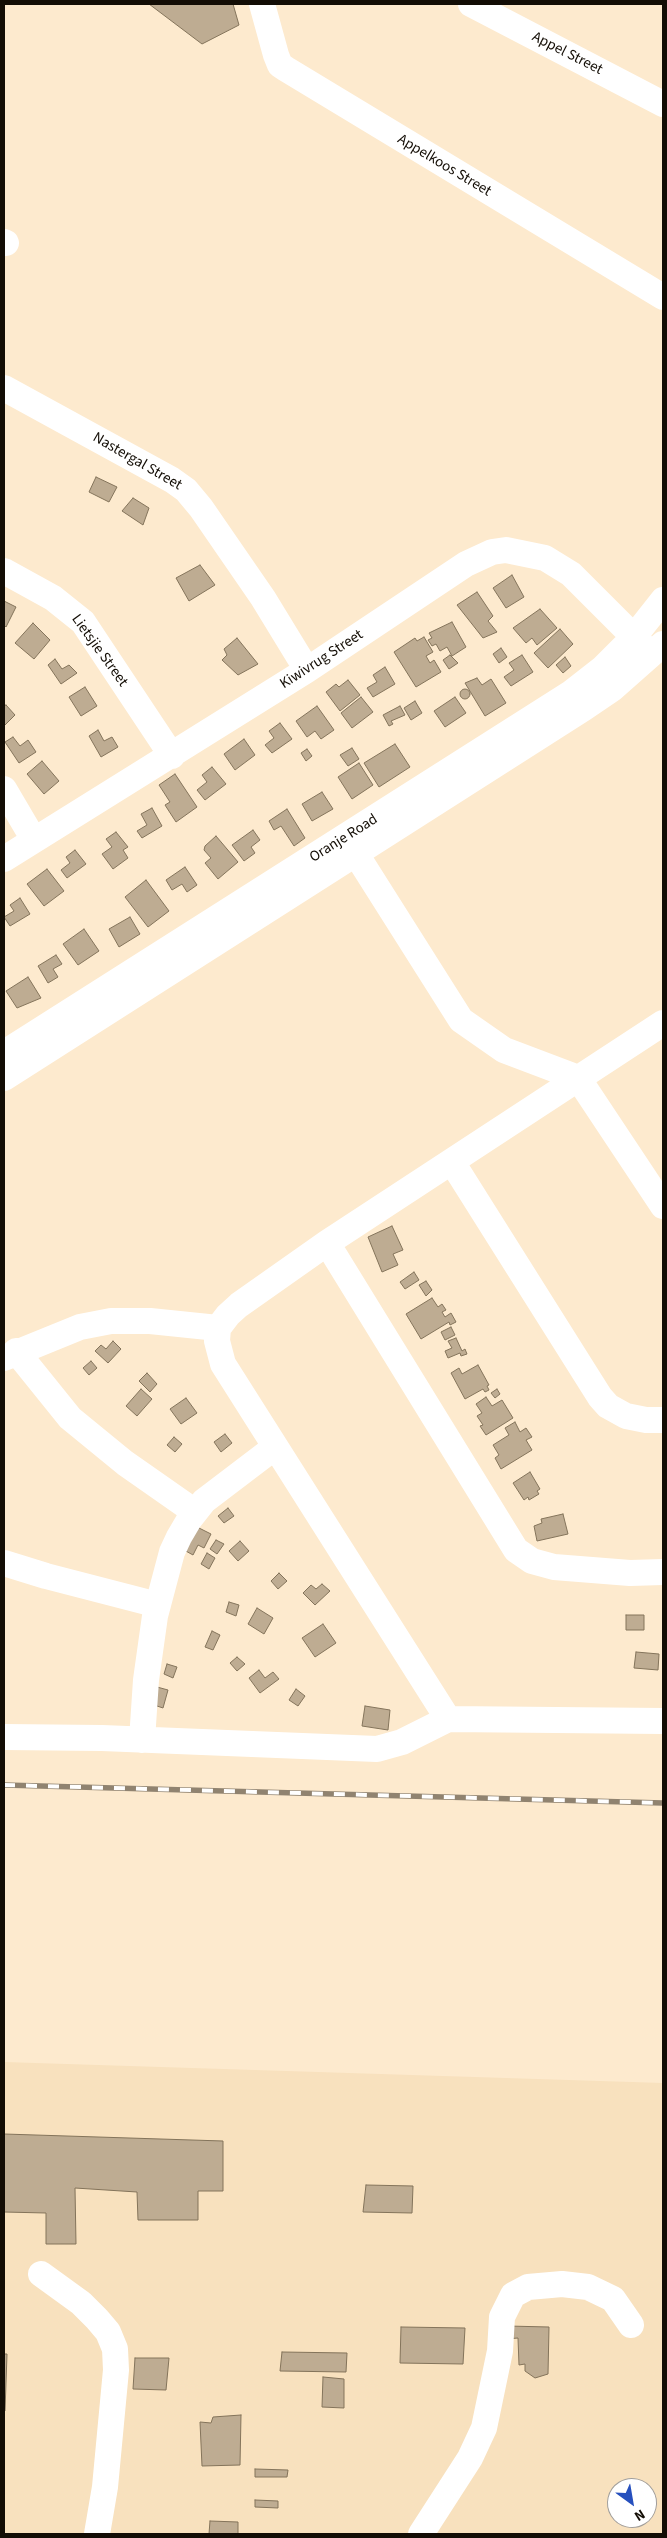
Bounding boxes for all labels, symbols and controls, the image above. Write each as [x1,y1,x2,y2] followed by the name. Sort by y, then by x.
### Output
[529,29,605,79] street label: Appel Street
[394,131,494,201] street label: Appelkoos Street
[89,429,185,495] street label: Nastergal Street
[67,611,131,691] street label: Lietsjie Street
[277,626,367,694] street label: Kiwivrug Street
[307,811,381,867] street label: Oranje Road
[607,2478,657,2528] north arrow
[630,2504,649,2526] text: N

